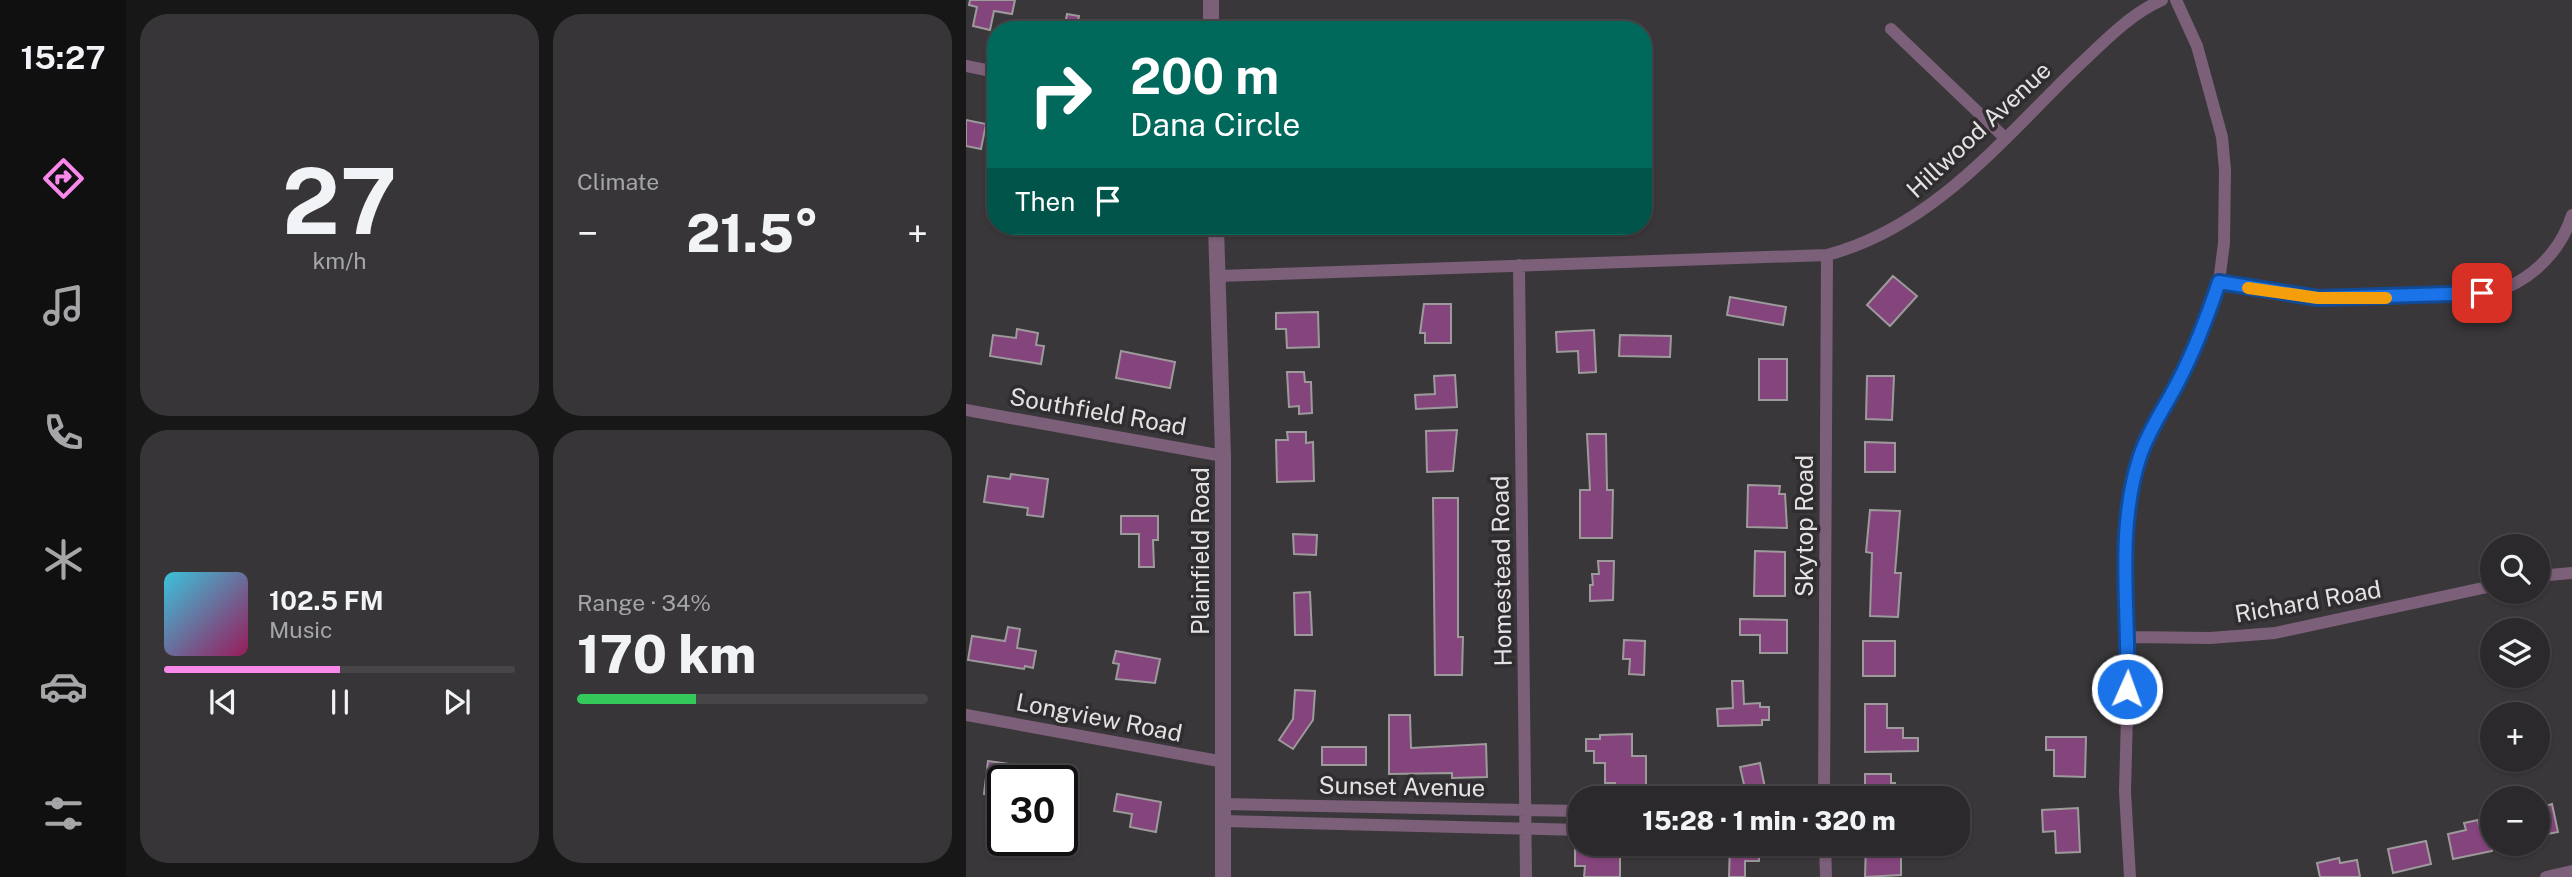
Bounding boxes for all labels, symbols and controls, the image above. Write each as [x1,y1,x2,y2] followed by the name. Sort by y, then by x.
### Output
[21,39,105,76] text: 15:27
[1130,47,1279,105] text: 200 m
[1015,49,1106,140] icon: right
[1901,55,2056,203] street label: Hillwood Avenue
[1130,106,1300,143] text: Dana Circle
[282,148,397,254] text: 27
[39,154,88,203] icon: directions
[577,168,659,195] text: Climate
[1089,182,1127,220] icon: arrive
[1015,186,1075,217] text: Then
[686,203,819,264] text: 21.5°
[577,211,598,256] text: −
[907,211,928,256] text: +
[312,247,367,274] text: km/h
[2452,263,2512,323] pin
[2463,274,2501,312] icon: arrive
[39,281,88,330] icon: music
[1008,382,1189,440] street label: Southfield Road
[39,408,88,457] icon: phone
[1790,455,1818,597] street label: Skytop Road
[1186,467,1214,635] street label: Plainfield Road
[1485,475,1517,667] street label: Homestead Road
[2480,534,2550,856] map controls
[2480,534,2550,604] button: search
[39,535,88,584] icon: climate
[2232,574,2383,628] street label: Richard Road
[269,585,384,616] text: 102.5 FM
[577,589,711,616] text: Range · 34%
[269,616,333,643] text: Music
[2480,618,2550,688] button: layers
[577,624,756,685] text: 170 km
[2090,652,2164,726] position arrow
[39,662,88,711] icon: car
[204,683,242,721] icon: previous
[321,683,359,721] icon: pause
[438,683,476,721] icon: next
[1014,687,1185,747] street label: Longview Road
[2480,702,2550,772] button: +
[987,765,1078,856] speed limit sign: 30
[1318,771,1486,801] street label: Sunset Avenue
[2480,786,2550,856] button: −
[39,789,88,838] icon: filters
[1642,805,1896,836] text: 15:28 · 1 min · 320 m

